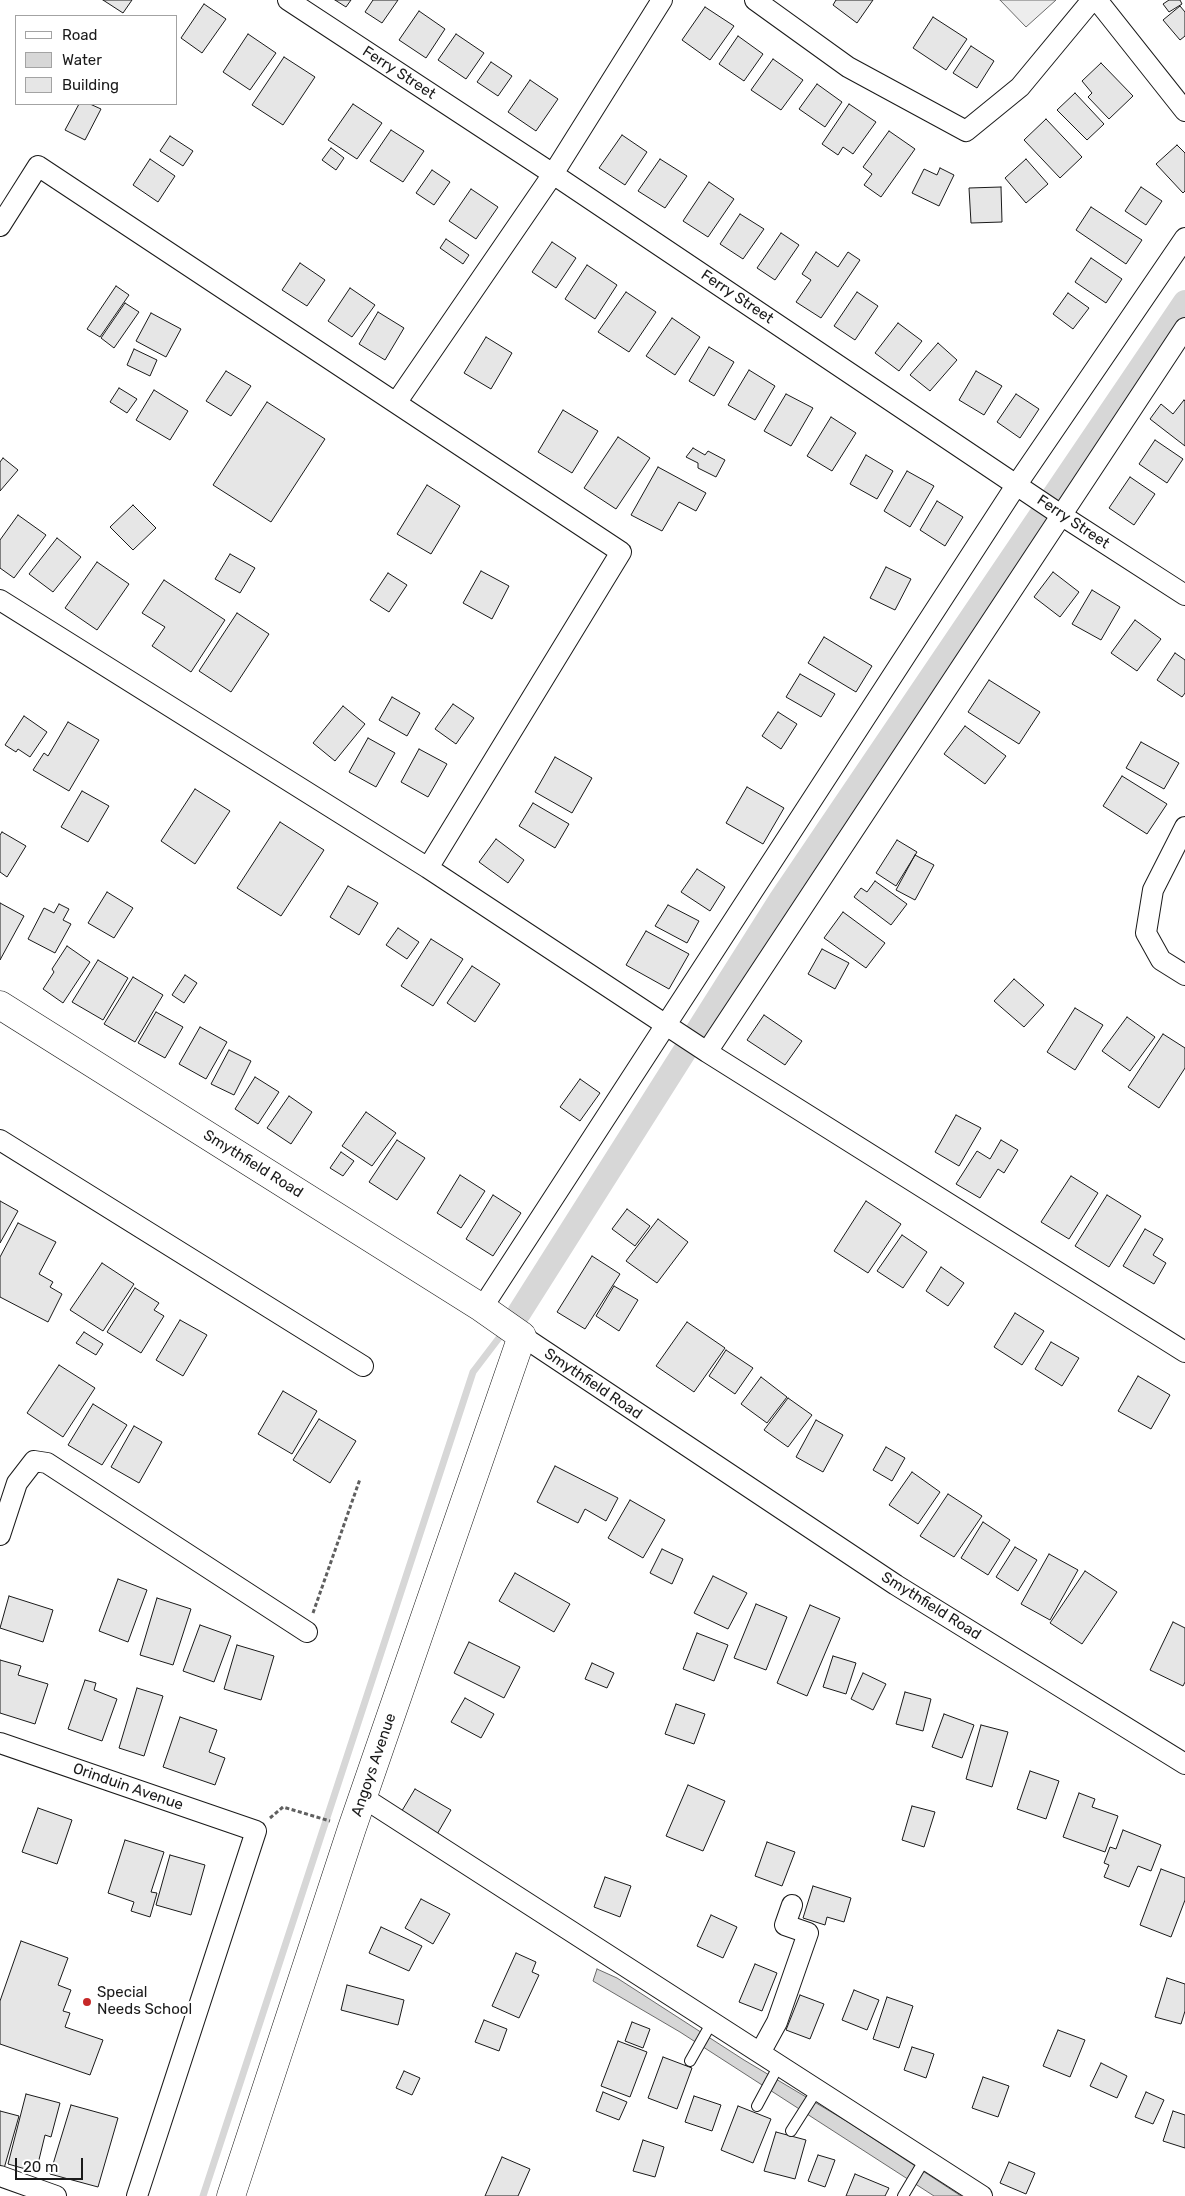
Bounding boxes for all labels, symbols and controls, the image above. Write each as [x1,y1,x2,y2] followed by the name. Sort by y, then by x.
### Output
[15,15,178,105] legend
[62,26,98,44] text: Road
[359,43,439,103] street label: Ferry Street
[62,51,102,69] text: Water
[62,76,119,94] text: Building
[697,266,777,328] street label: Ferry Street
[1033,491,1113,553] street label: Ferry Street
[200,1126,306,1202] street label: Smythfield Road
[541,1345,645,1423] street label: Smythfield Road
[878,1568,984,1644] street label: Smythfield Road
[348,1711,400,1819] street label: Angoys Avenue
[70,1760,186,1814] street label: Orinduin Avenue
[97,1984,192,2019] place label: Special Needs School
[81,1996,93,2008] marker: Special Needs School
[18,2148,85,2180] scale bar
[23,2158,58,2176] text: 20 m

